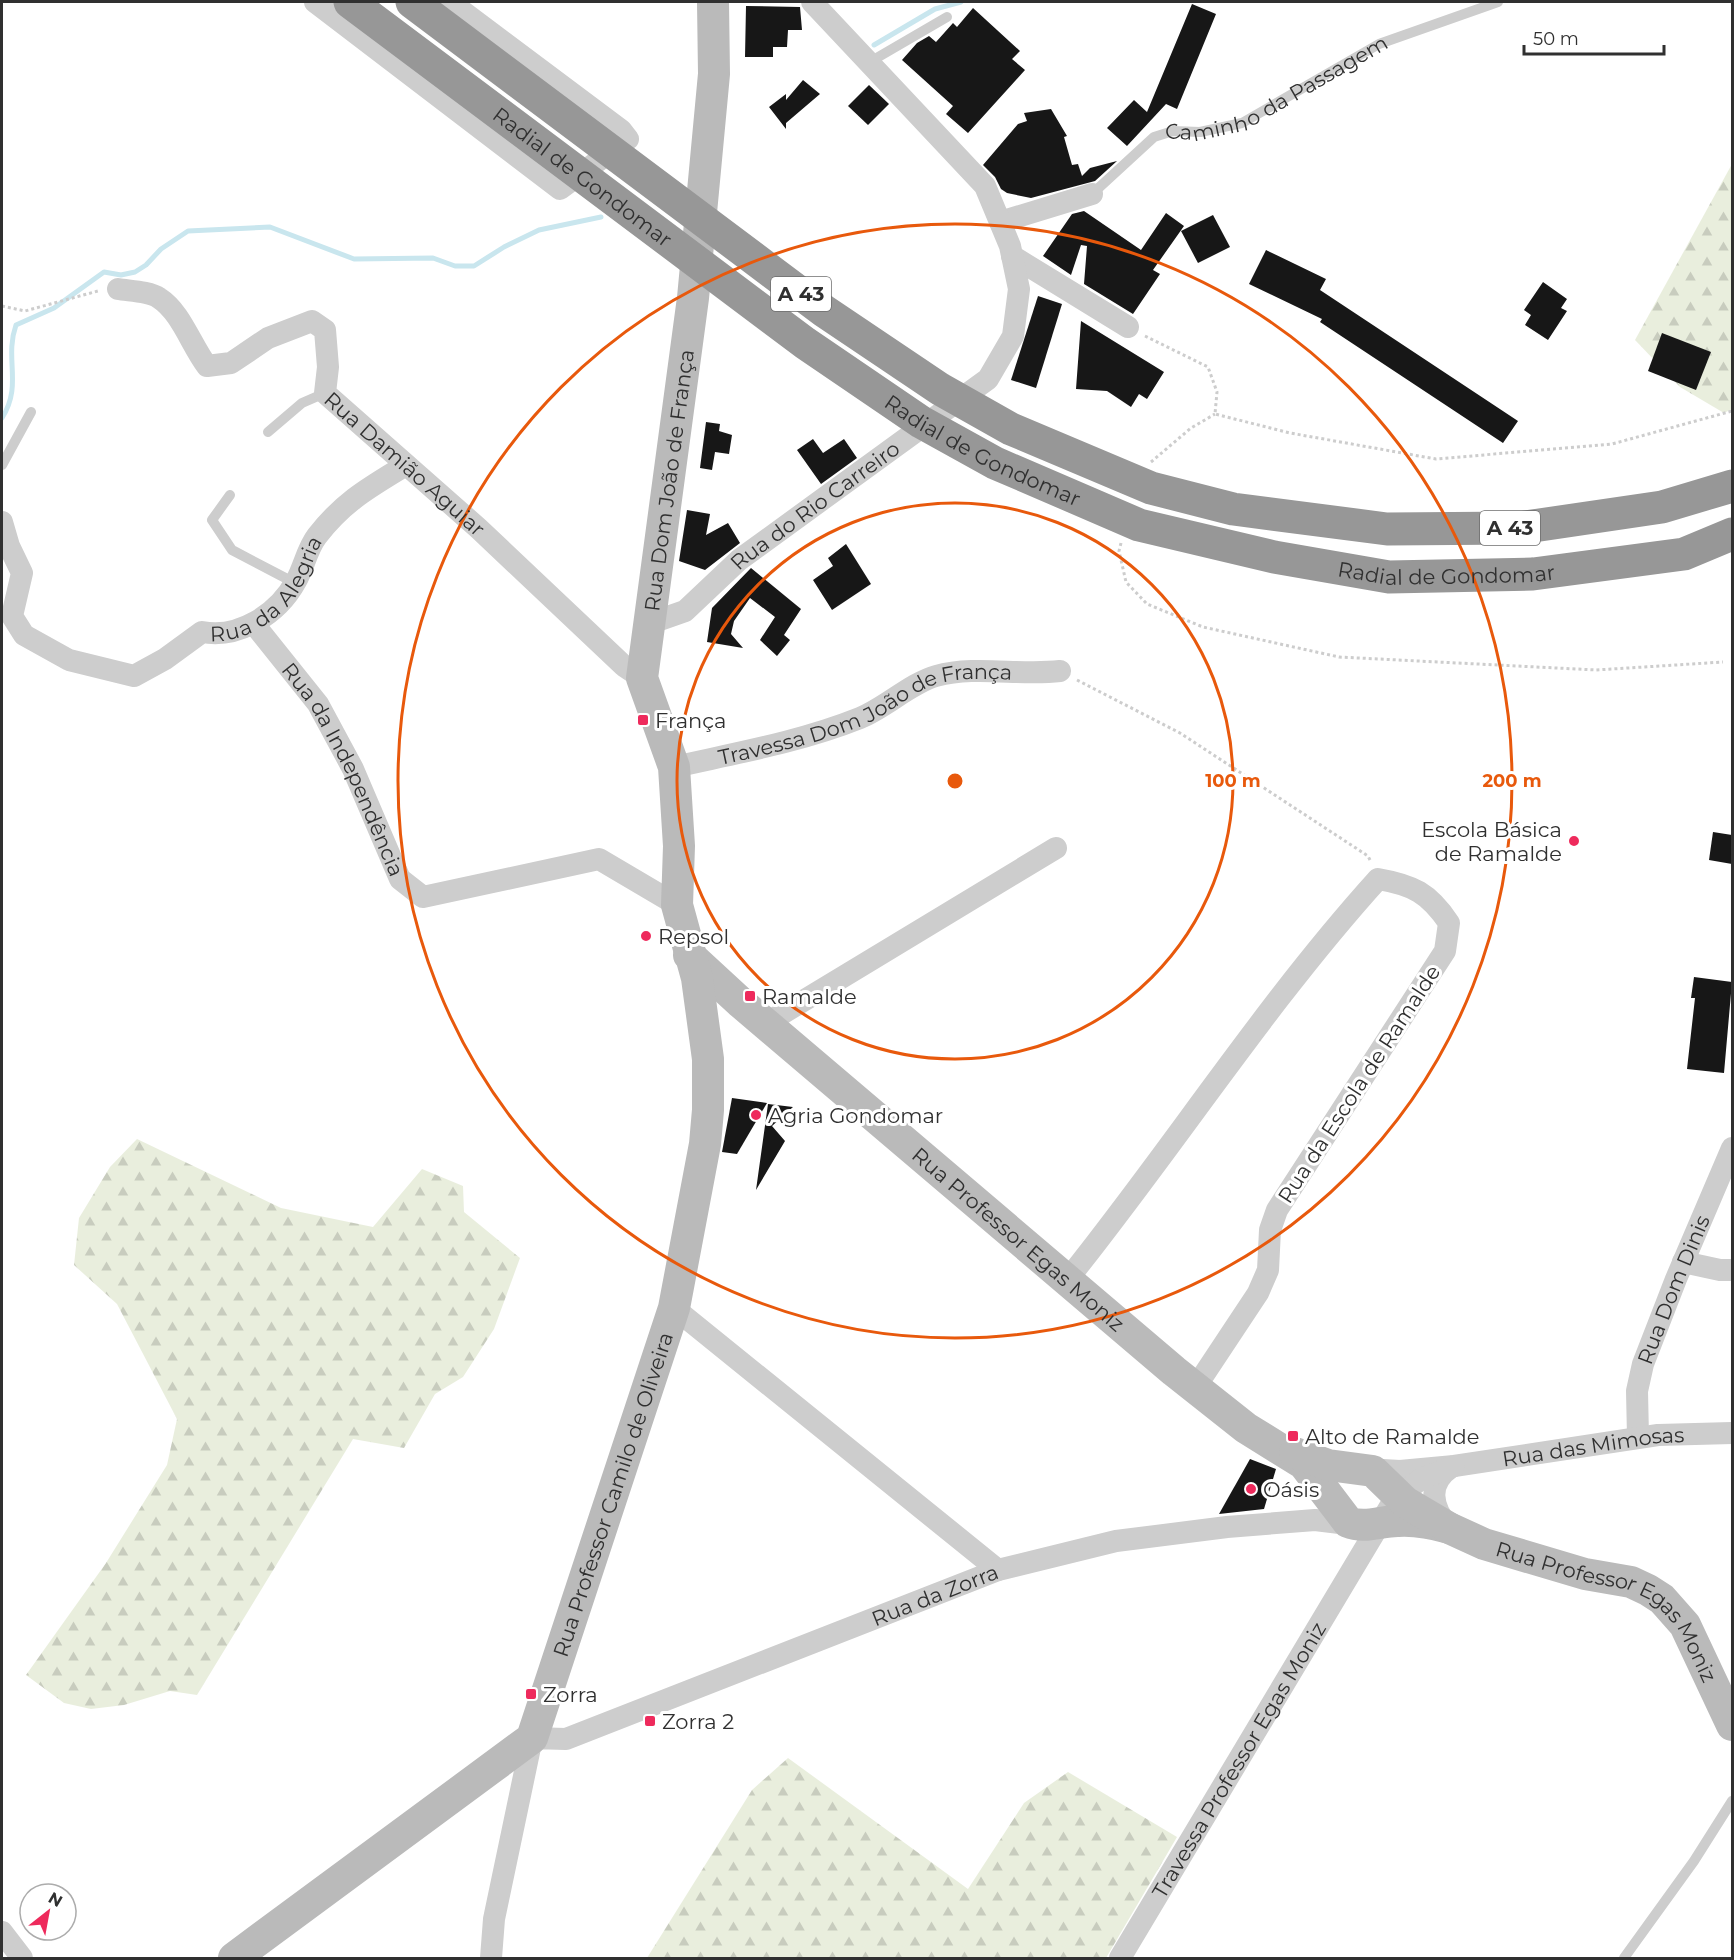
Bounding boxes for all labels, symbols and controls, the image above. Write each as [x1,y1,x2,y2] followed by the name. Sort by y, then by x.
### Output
[1524,18,1664,56] scale bar
[1533,28,1579,50] text: 50 m
[1162,29,1392,146] street label: Caminho da Passagem
[488,101,677,252] street label: Radial de Gondomar
[771,277,831,311] road number: A 43
[639,348,698,613] street label: Rua Dom João de França
[320,386,491,541] street label: Rua Damião Aguiar
[880,389,1085,511] street label: Radial de Gondomar
[725,435,904,575] street label: Rua do Rio Carreiro
[1480,511,1540,545] road number: A 43
[210,531,327,646] street label: Rua da Alegria
[1336,556,1556,590] street label: Radial de Gondomar
[277,657,410,880] street label: Rua da Independência
[716,658,1013,770] street label: Travessa Dom João de França
[655,708,726,733] place label: França
[636,713,650,727] marker: França
[1205,770,1261,792] text: 100 m
[1482,770,1542,792] text: 200 m
[945,771,965,791] centre of rings
[1421,817,1562,866] place label: Escola Básica de Ramalde
[1567,834,1581,848] marker: Escola Básica de Ramalde
[658,924,729,949] place label: Repsol
[639,929,653,943] marker: Repsol
[1273,960,1445,1208] street label: Rua da Escola de Ramalde
[762,984,857,1009] place label: Ramalde
[743,989,757,1003] marker: Ramalde
[768,1103,943,1128] place label: Agria Gondomar
[749,1108,763,1122] marker: Agria Gondomar
[907,1142,1130,1336] street label: Rua Professor Egas Moniz
[1632,1211,1714,1368] street label: Rua Dom Dinis
[547,1329,678,1660] street label: Rua Professor Camilo de Oliveira
[1500,1422,1685,1471] street label: Rua das Mimosas
[1305,1424,1479,1449] place label: Alto de Ramalde
[1286,1429,1300,1443] marker: Alto de Ramalde
[1263,1477,1319,1502] place label: Oásis
[1244,1482,1258,1496] marker: Oásis
[1493,1536,1722,1686] street label: Rua Professor Egas Moniz
[868,1559,1002,1631] street label: Rua da Zorra
[1146,1617,1331,1902] street label: Travessa Professor Egas Moniz
[543,1682,598,1707] place label: Zorra
[524,1687,538,1701] marker: Zorra
[662,1709,734,1734] place label: Zorra 2
[643,1714,657,1728] marker: Zorra 2
[18,1882,78,1942] north arrow
[45,1888,66,1911] text: N

